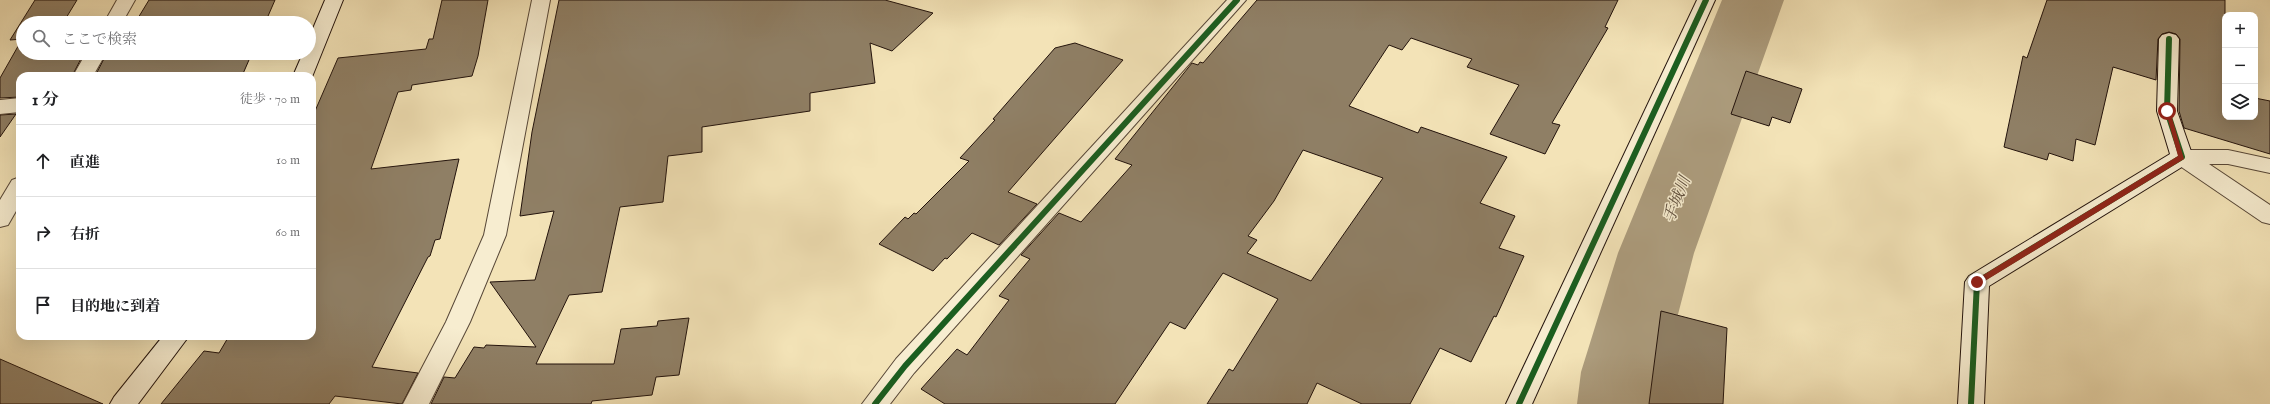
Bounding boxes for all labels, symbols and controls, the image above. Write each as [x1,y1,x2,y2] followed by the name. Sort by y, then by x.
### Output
[2222,12,2258,120] map controls
[2222,12,2258,48] button: +
[16,16,316,60] search box
[30,27,52,49] icon: search
[62,30,137,49] text: ここで検索
[2222,48,2258,84] button: −
[2222,84,2258,120] button: layers
[32,90,59,111] text: 1 分
[240,91,300,108] text: 徒歩 · 70 m
[2158,102,2176,120] route start
[32,150,54,172] icon: ahead
[276,152,300,169] text: 10 m
[70,153,100,172] text: 直進
[1660,172,1697,226] water label: 手城川
[32,222,54,244] icon: right
[275,224,300,241] text: 60 m
[70,225,100,244] text: 右折
[1968,273,1986,291] route end
[32,294,54,316] icon: arrive
[70,297,160,316] text: 目的地に到着

